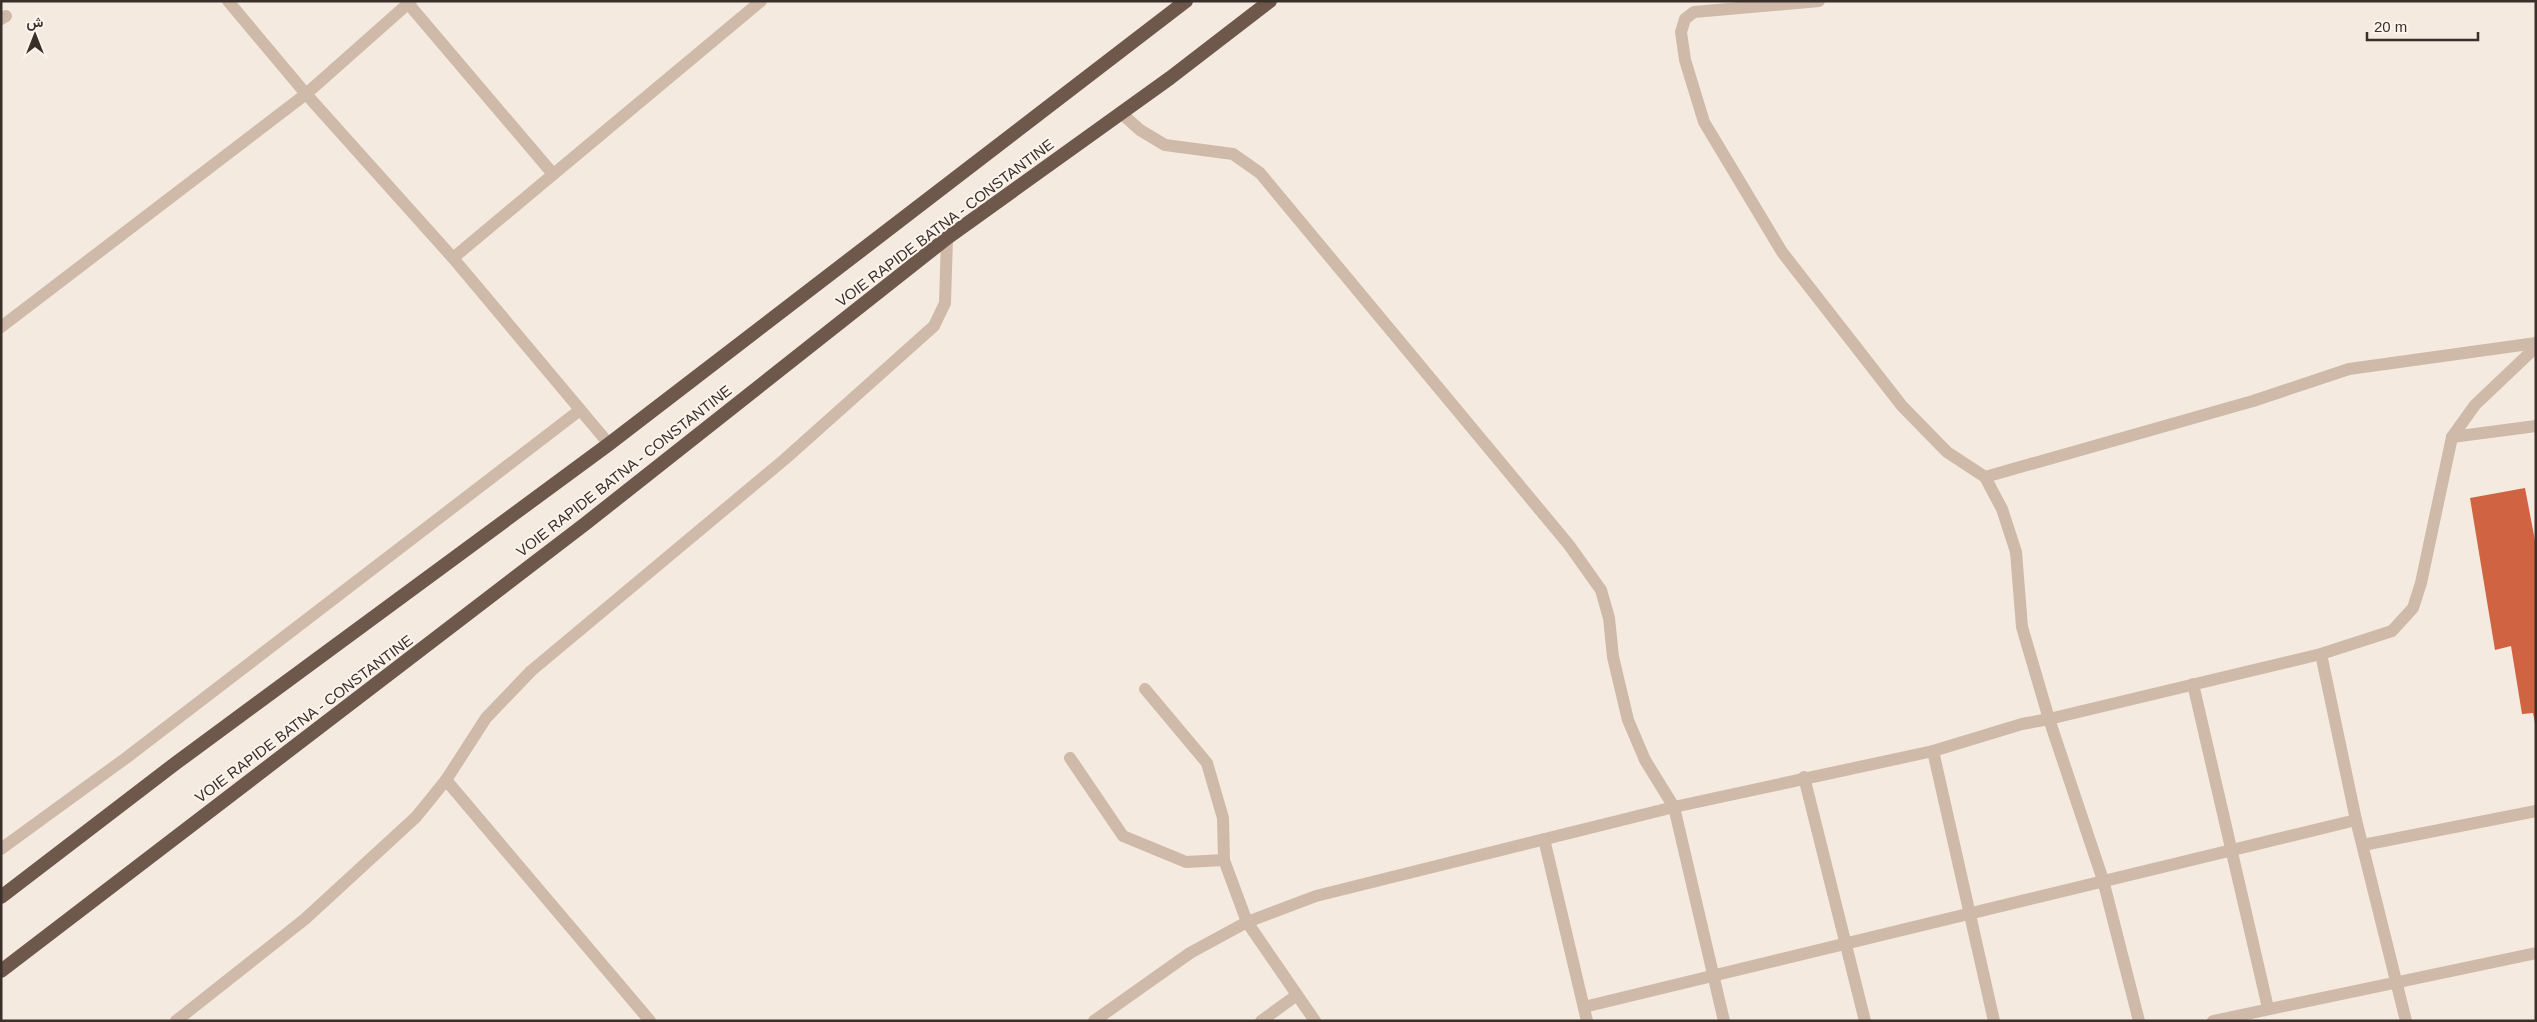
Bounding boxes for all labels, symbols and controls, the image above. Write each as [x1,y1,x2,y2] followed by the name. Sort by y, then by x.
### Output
[10,10,60,60] north arrow
[2367,10,2478,42] scale bar
[27,14,44,31] text: ش
[2374,18,2407,35] text: 20 m
[833,135,1057,310] street label: VOIE RAPIDE BATNA - CONSTANTINE
[513,381,734,560] street label: VOIE RAPIDE BATNA - CONSTANTINE
[192,631,416,806] street label: VOIE RAPIDE BATNA - CONSTANTINE

